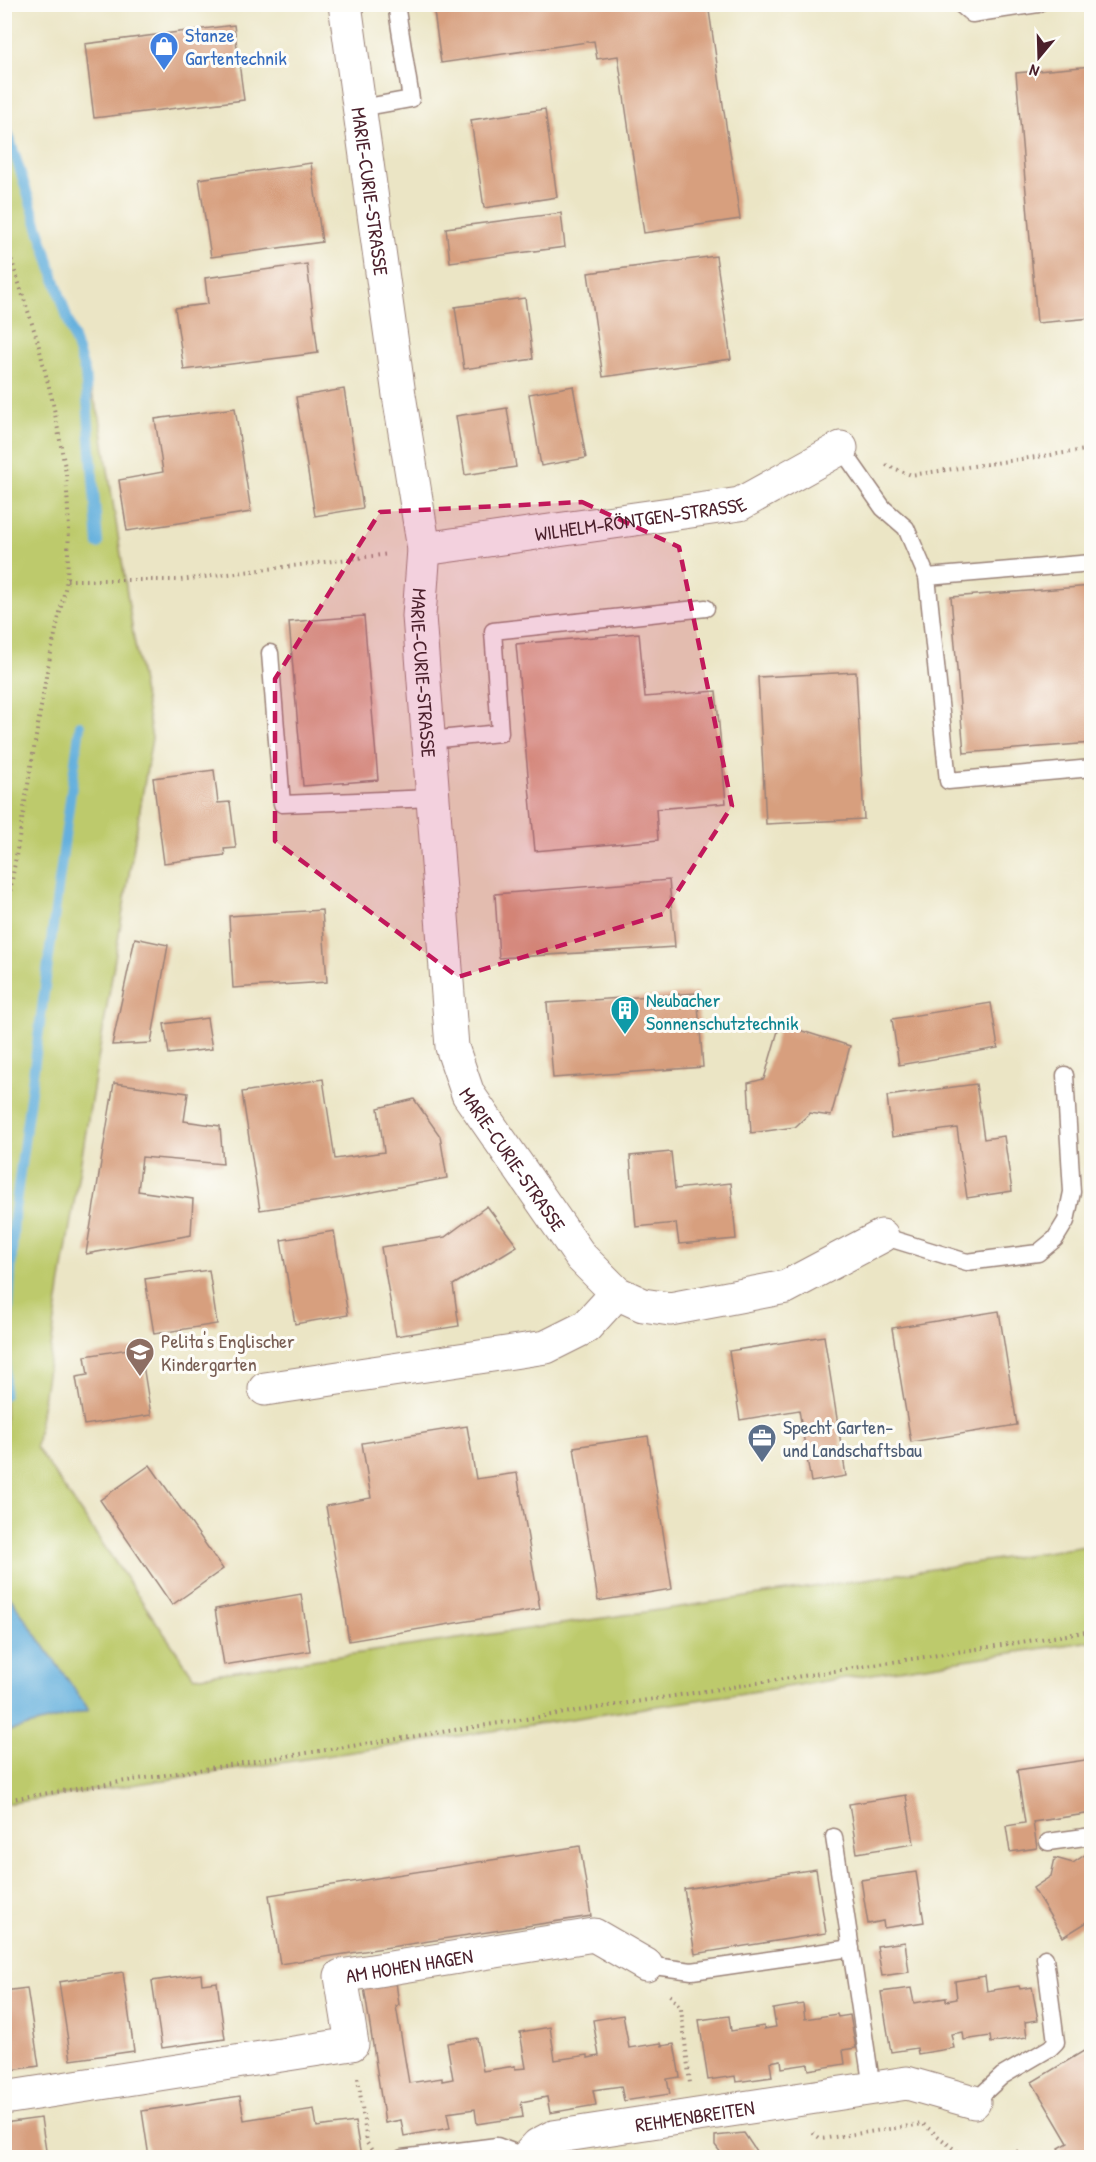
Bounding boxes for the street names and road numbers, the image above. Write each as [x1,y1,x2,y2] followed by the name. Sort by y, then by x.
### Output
[346,105,396,277] street label: MARIE-CURIE-STRASSE
[533,490,751,547] street label: WILHELM-RÖNTGEN-STRASSE
[405,587,443,759] street label: MARIE-CURIE-STRASSE
[454,1082,573,1237] street label: MARIE-CURIE-STRASSE
[343,1941,475,1989] street label: AM HOHEN HAGEN
[633,2093,756,2138] street label: REHMENBREITEN

